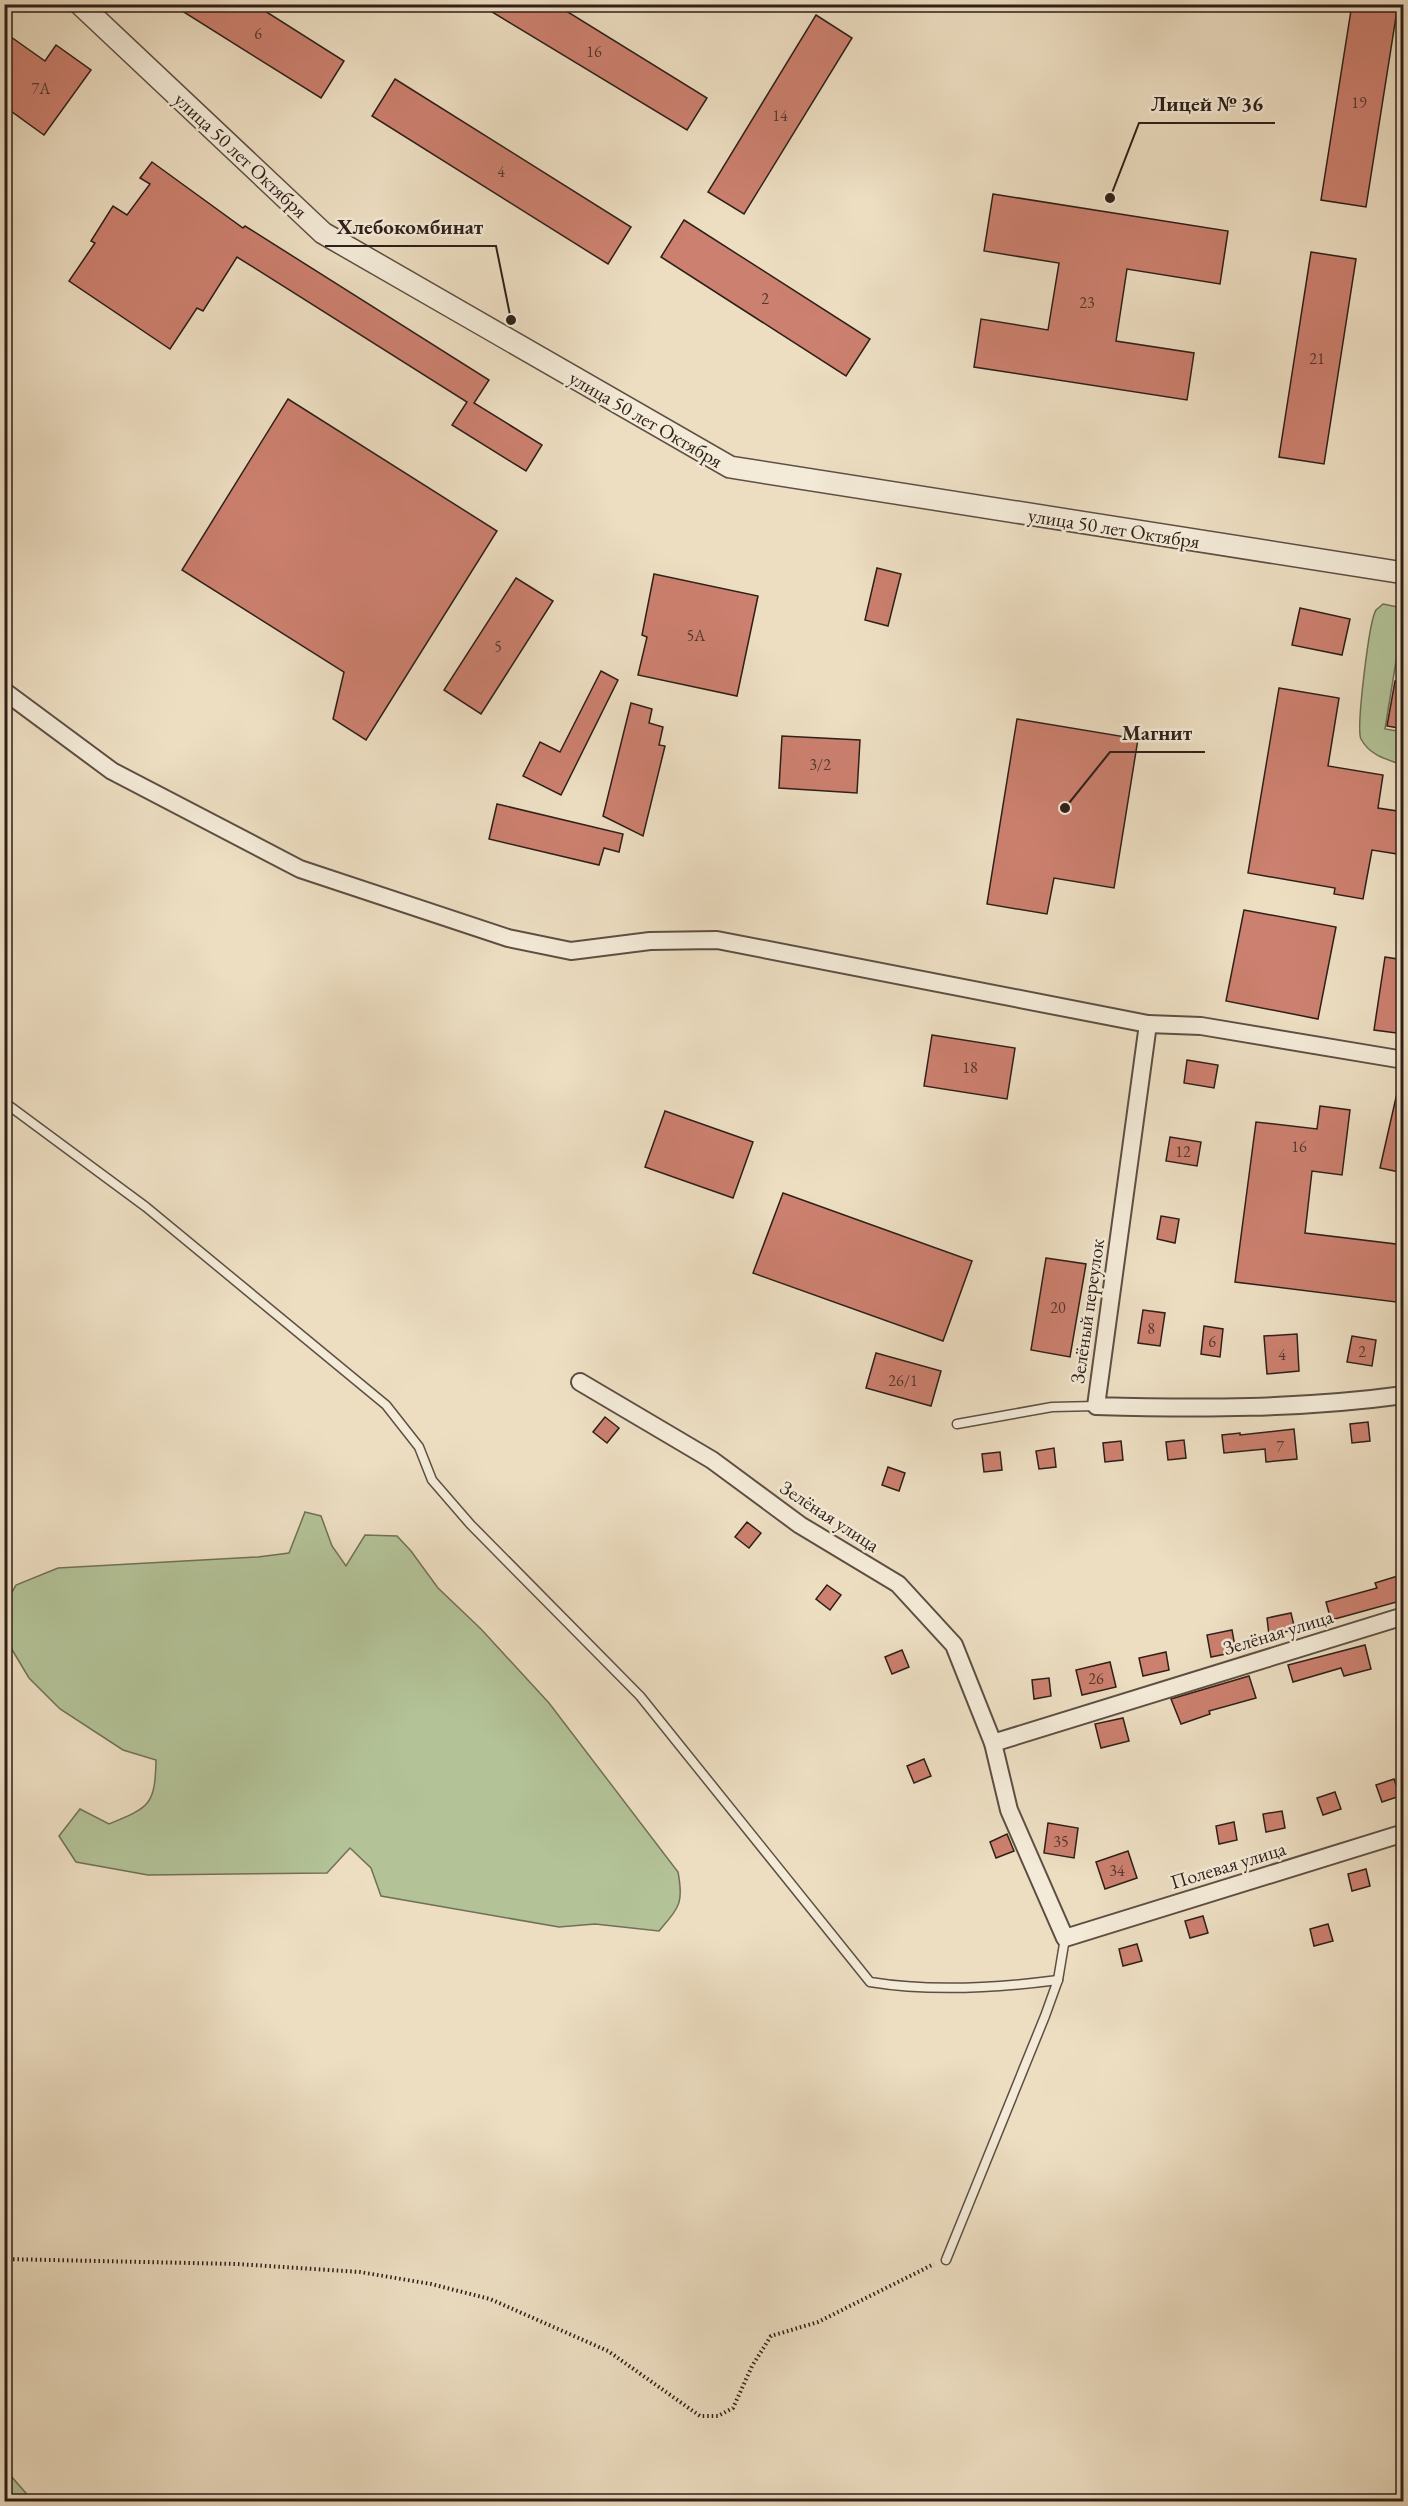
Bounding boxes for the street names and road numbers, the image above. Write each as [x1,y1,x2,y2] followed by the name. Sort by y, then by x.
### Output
[169,86,313,224] street label: улица 50 лет Октября
[564,364,728,474] street label: улица 50 лет Октября
[1026,502,1202,554] street label: улица 50 лет Октября
[1064,1236,1110,1385] street label: Зелёный переулок
[775,1474,885,1558] street label: Зелёная улица
[1220,1603,1336,1661] street label: Зелёная улица
[1167,1835,1289,1895] street label: Полевая улица

